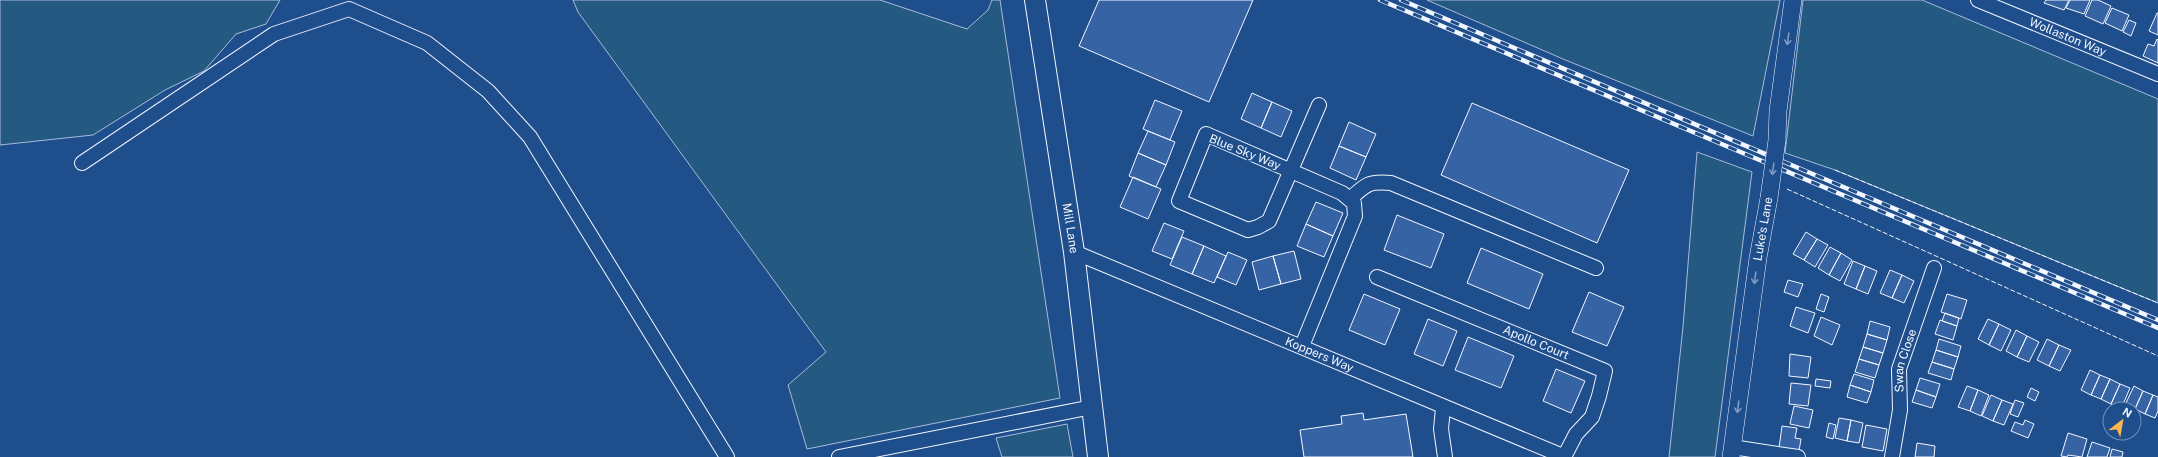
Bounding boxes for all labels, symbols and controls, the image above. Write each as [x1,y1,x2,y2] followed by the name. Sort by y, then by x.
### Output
[2027,15,2109,59] street label: Wollaston Way
[1784,32,1792,45] one-way arrow
[1207,131,1283,173] street label: Blue Sky Way
[1769,162,1777,175] one-way arrow
[1751,196,1776,262] street label: Luke's Lane
[1060,202,1081,255] street label: Mill Lane
[1751,271,1759,284] one-way arrow
[1501,323,1571,363] street label: Apollo Court
[1892,327,1919,392] street label: Swan Close
[1283,334,1356,375] street label: Koppers Way
[1734,400,1742,413] one-way arrow
[2102,401,2142,441] north arrow
[2120,405,2134,420] text: N

